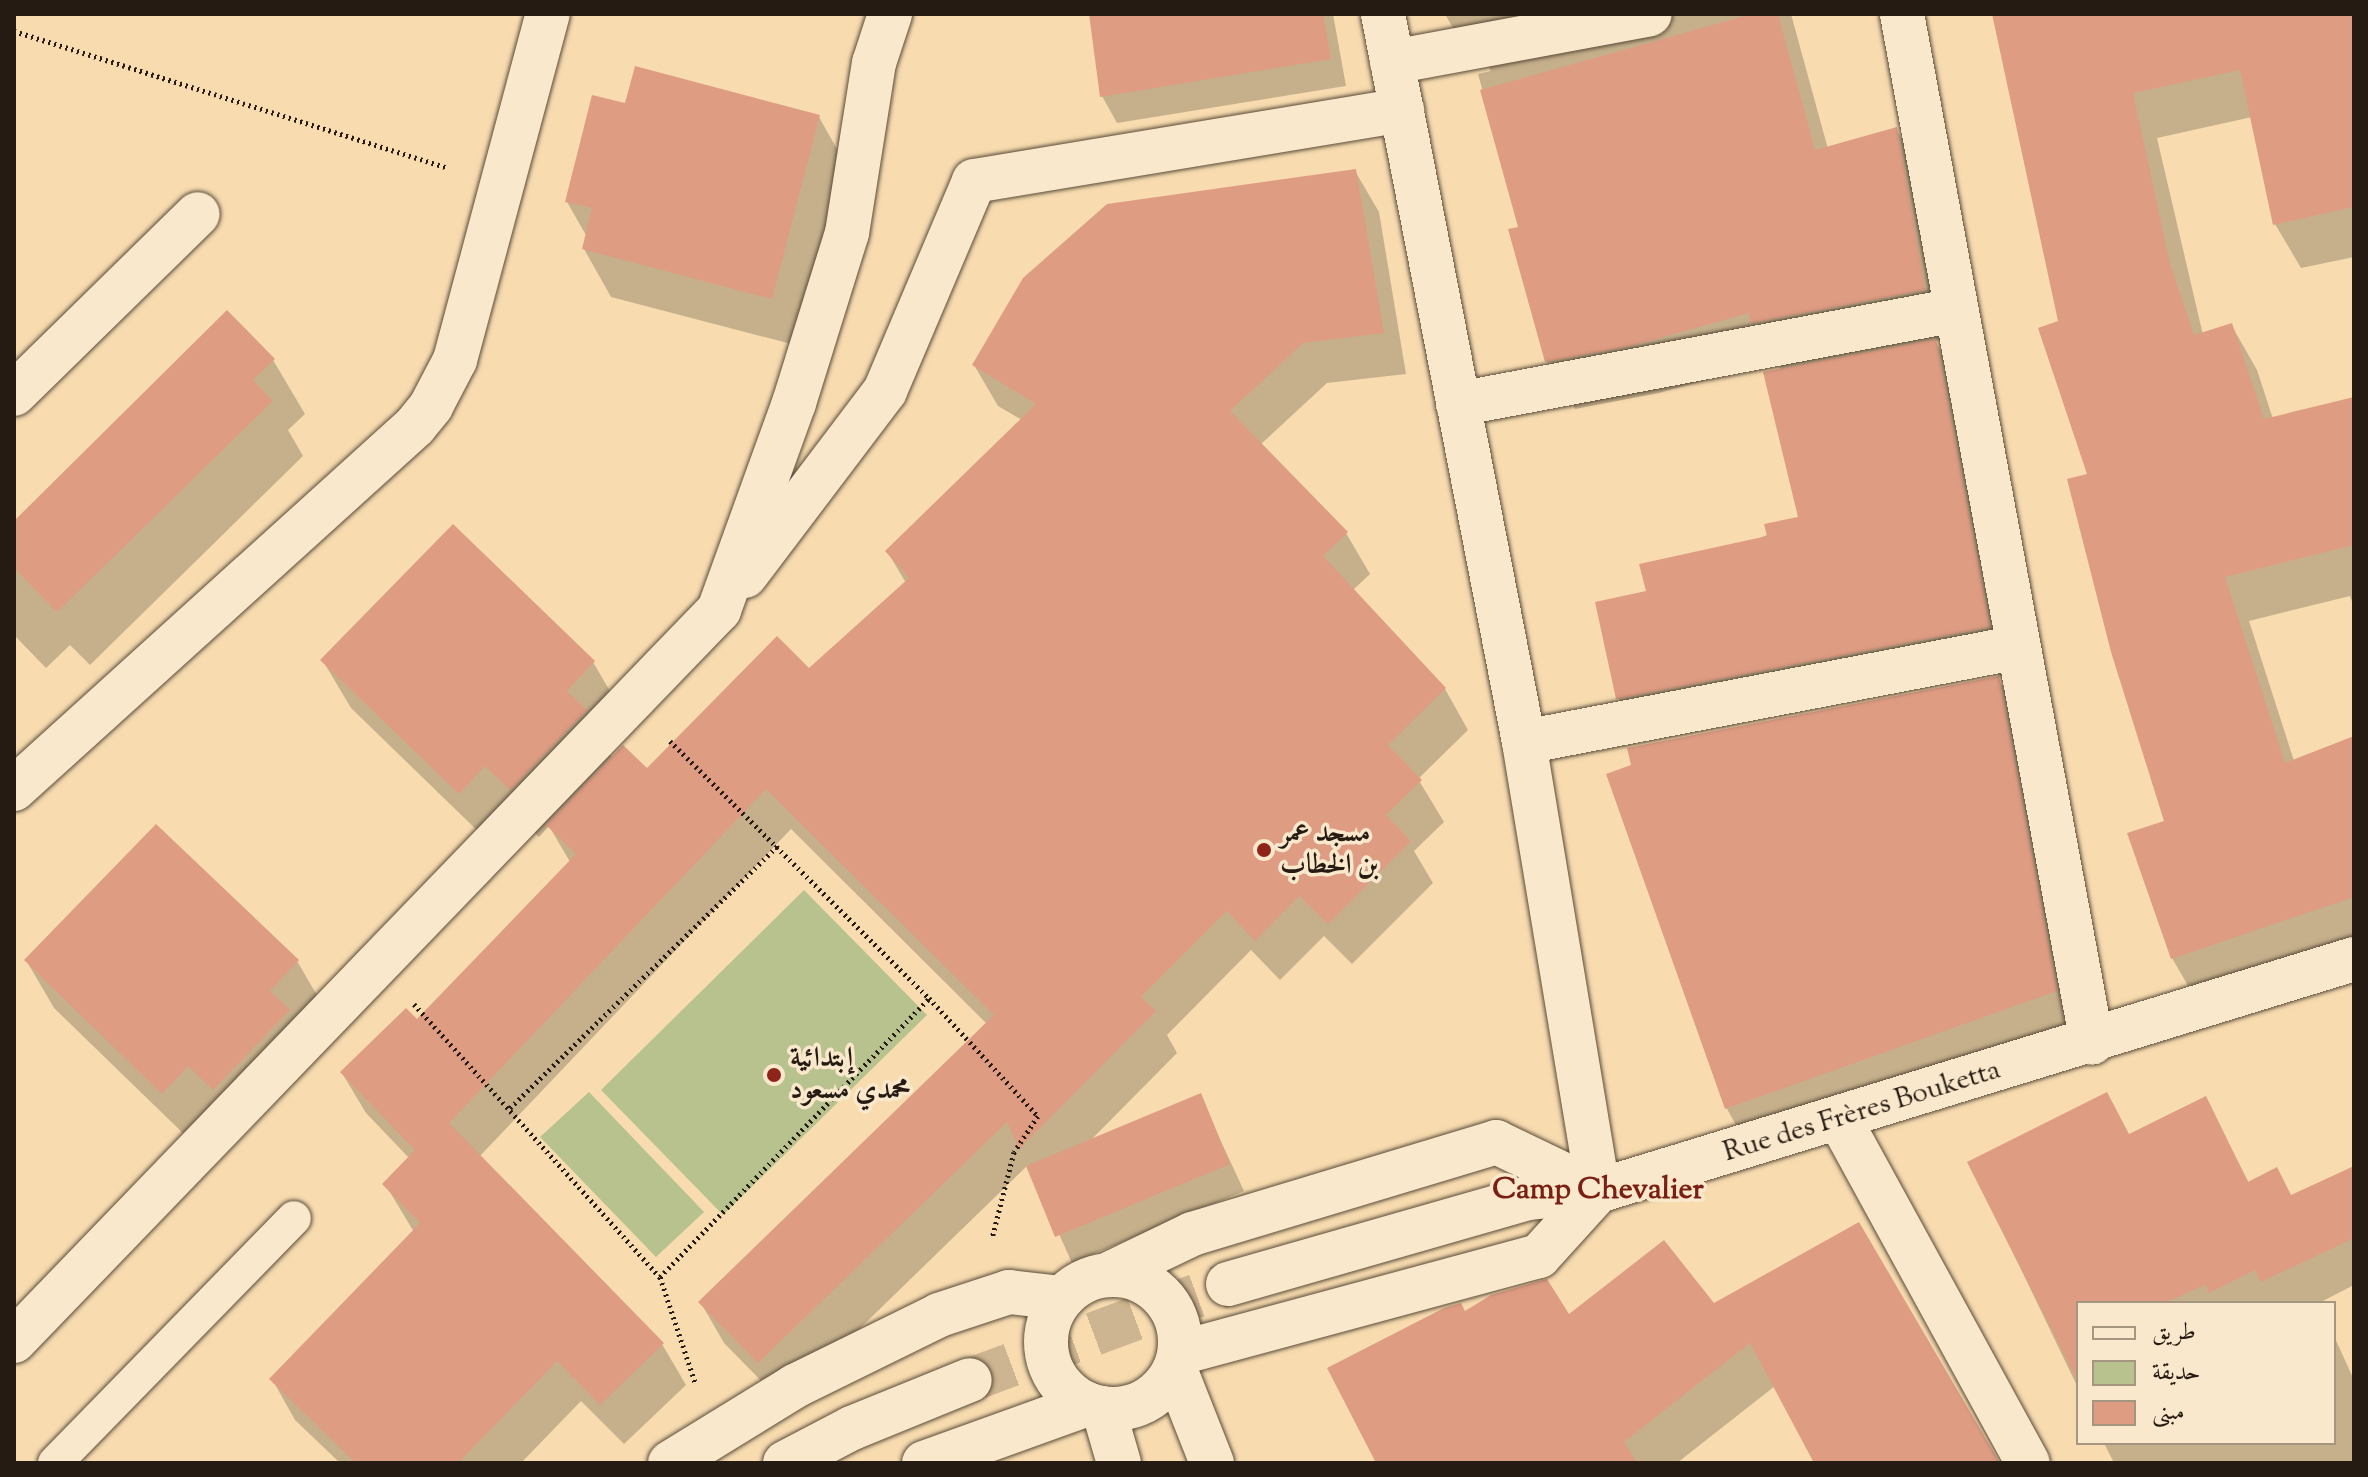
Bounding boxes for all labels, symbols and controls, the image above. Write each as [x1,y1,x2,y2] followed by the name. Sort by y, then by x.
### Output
[1280,817,1379,883] place label: مسجد عمر بن الخطاب
[1255,841,1273,859] marker: مسجد عمر بن الخطاب
[790,1042,910,1108] place label: إبتدائية محمدي مسعود
[1719,1054,2005,1170] street label: Rue des Frères Bouketta
[765,1066,783,1084] marker: إبتدائية محمدي مسعود
[1492,1173,1704,1209] district label: Camp Chevalier
[2076,1301,2336,1445] legend
[2152,1316,2196,1350] text: طريق
[2152,1356,2201,1390] text: حديقة
[2152,1396,2185,1430] text: مبنى

